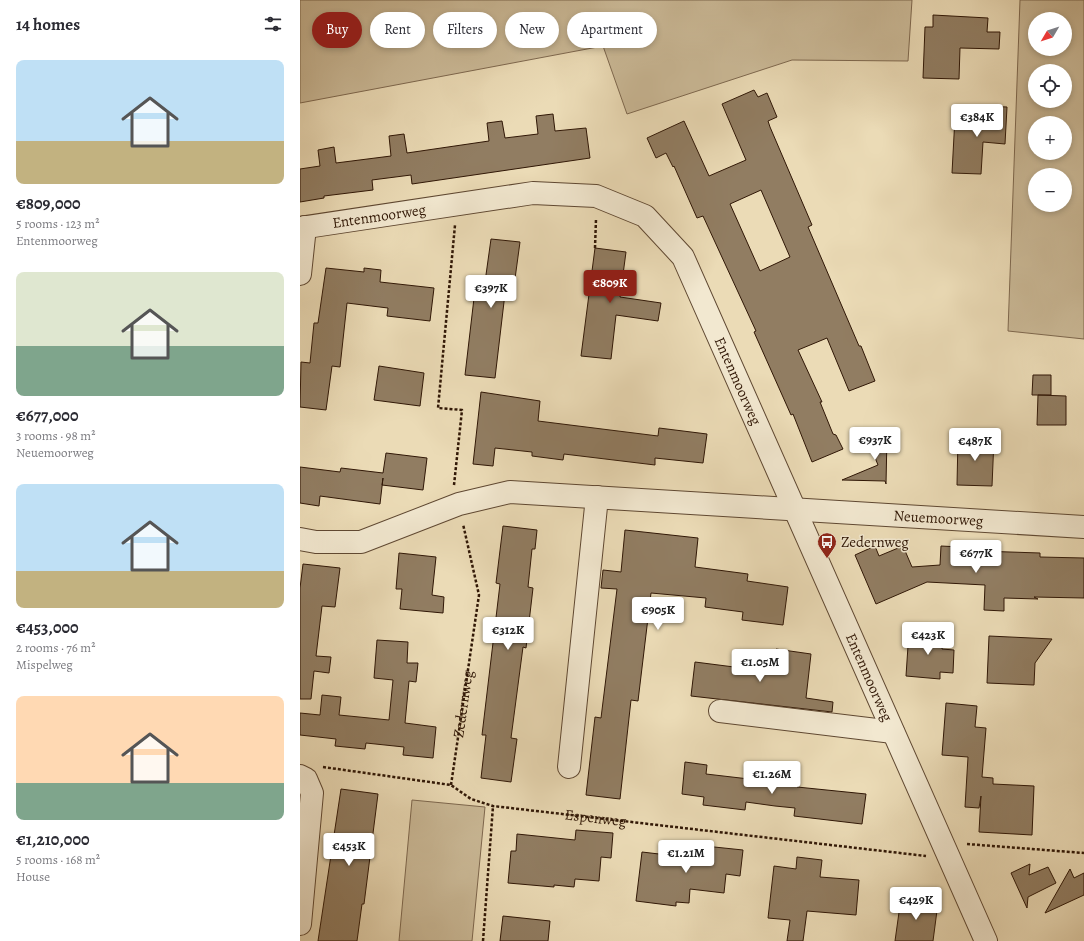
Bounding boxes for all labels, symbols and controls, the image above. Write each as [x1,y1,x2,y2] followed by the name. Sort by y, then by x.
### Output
[312,12,362,48] chip: Buy
[370,12,425,48] chip: Rent
[433,12,497,48] chip: Filters
[505,12,559,48] chip: New
[567,12,657,48] chip: Apartment
[1028,12,1072,56] north arrow
[1028,12,1072,212] map controls
[16,13,80,36] text: 14 homes
[262,13,284,35] icon: filters
[1028,64,1072,108] button: locate
[114,86,186,158] icon: home
[949,104,1005,138] pin: €384K
[960,108,994,125] text: €384K
[1028,116,1072,160] button: +
[1028,168,1072,212] button: −
[16,192,81,215] text: €809,000
[331,199,428,233] street label: Entenmoorweg
[16,215,99,232] text: 5 rooms · 123 m²
[16,232,98,249] text: Entenmoorweg
[582,270,638,304] pin: €809K
[593,274,627,291] text: €809K
[463,275,519,309] pin: €397K
[474,279,508,296] text: €397K
[114,298,186,370] icon: home
[710,334,766,429] street label: Entenmoorweg
[16,404,78,427] text: €677,000
[16,427,95,444] text: 3 rooms · 98 m²
[847,427,903,461] pin: €937K
[947,428,1003,462] pin: €487K
[858,431,892,448] text: €937K
[958,432,992,449] text: €487K
[16,444,94,461] text: Neuemoorweg
[893,505,984,531] street label: Neuemoorweg
[114,510,186,582] icon: home
[816,531,838,559] bus stop icon: Zedernweg
[841,532,909,552] place label: Zedernweg
[948,540,1004,574] pin: €677K
[959,544,993,561] text: €677K
[630,597,686,631] pin: €905K
[641,601,675,618] text: €905K
[16,616,79,639] text: €453,000
[480,617,536,651] pin: €312K
[492,621,524,638] text: €312K
[900,622,956,656] pin: €423K
[911,626,945,643] text: €423K
[841,630,898,725] street label: Entenmoorweg
[16,639,95,656] text: 2 rooms · 76 m²
[727,649,793,683] pin: €1.05M
[741,653,779,670] text: €1.05M
[16,656,73,673] text: Mispelweg
[448,668,478,739] street label: Zedernweg
[114,722,186,794] icon: home
[739,761,805,795] pin: €1.26M
[753,765,791,782] text: €1.26M
[564,804,628,831] street label: Espenweg
[16,828,90,851] text: €1,210,000
[321,833,377,867] pin: €453K
[332,837,366,854] text: €453K
[653,840,719,874] pin: €1.21M
[667,844,705,861] text: €1.21M
[16,851,100,868] text: 5 rooms · 168 m²
[16,868,50,885] text: House
[888,887,944,921] pin: €429K
[899,891,933,908] text: €429K

